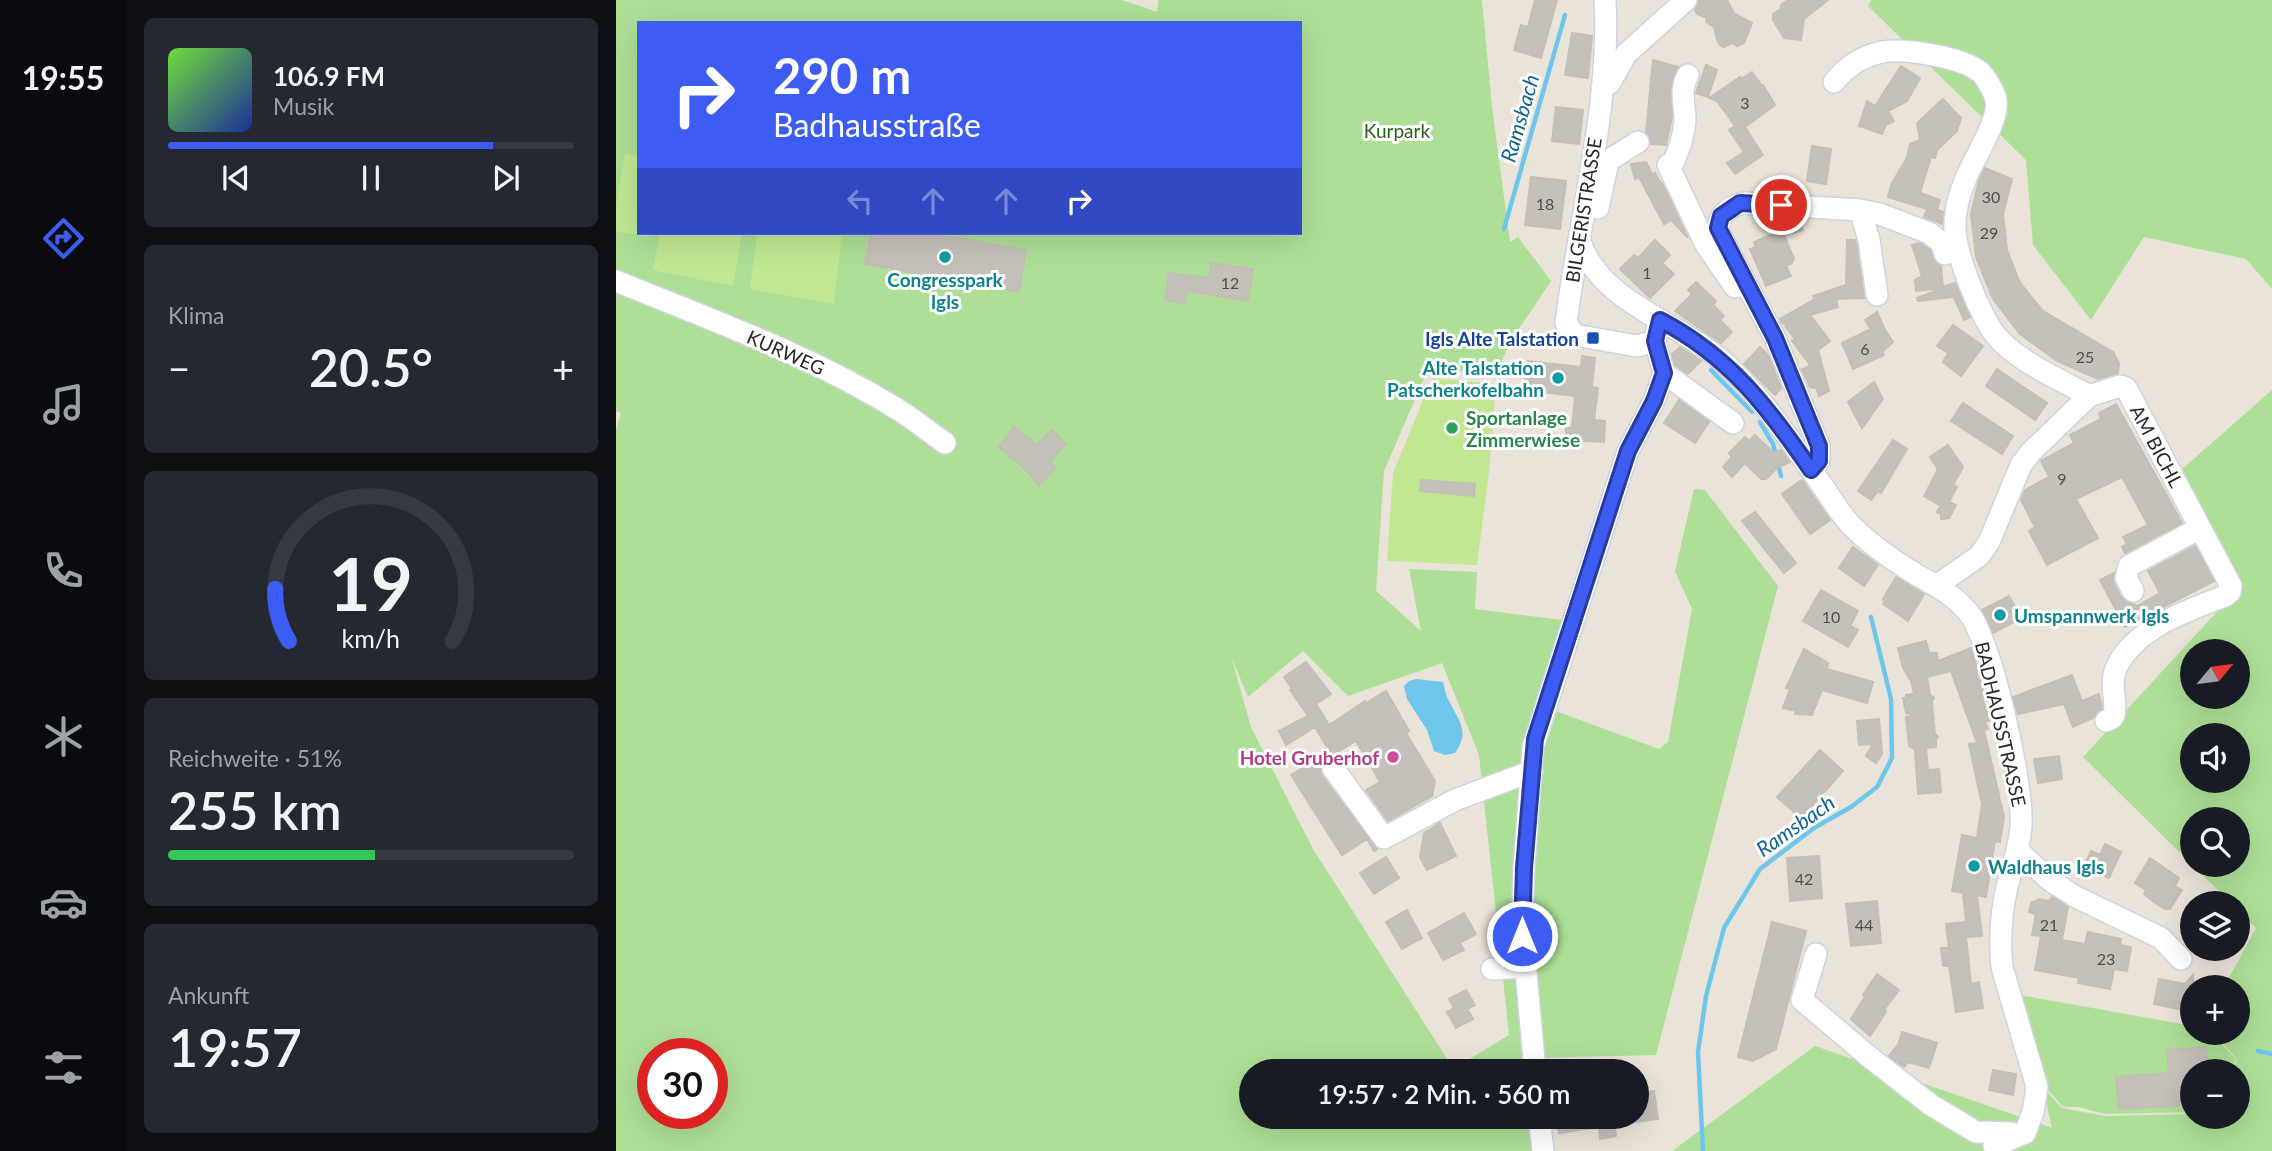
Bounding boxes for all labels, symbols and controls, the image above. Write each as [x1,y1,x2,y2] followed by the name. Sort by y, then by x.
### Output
[773,46,911,104] text: 290 m
[658,49,749,140] icon: right
[22,58,104,97] text: 19:55
[273,60,385,92] text: 106.9 FM
[1495,71,1543,165] water label: Ramsbach
[273,92,334,120] text: Musik
[1740,93,1750,112] house number: 3
[773,105,981,144] text: Badhausstraße
[1364,119,1430,142] park label: Kurpark
[1560,136,1606,284] street label: BILGERISTRASSE
[217,159,255,197] icon: previous
[352,159,390,197] icon: pause
[487,159,525,197] icon: next
[1751,175,1811,235] pin
[841,182,879,220] icon: left
[914,182,952,220] icon: ahead
[987,182,1025,220] icon: ahead
[1060,182,1098,220] icon: right
[1762,186,1800,224] icon: arrive
[1982,187,2000,206] house number: 30
[1536,194,1554,213] house number: 18
[39,214,88,263] icon: directions
[1980,223,1998,242] house number: 29
[937,249,953,265] marker: Congresspark Igls
[1642,263,1652,282] house number: 1
[887,268,1004,313] place label: Congresspark Igls
[1221,273,1239,292] house number: 12
[168,301,225,329] text: Klima
[744,325,828,379] street label: KURWEG
[1425,327,1579,350] place label: Igls Alte Talstation
[1585,330,1601,346] marker: Igls Alte Talstation
[309,336,433,398] text: 20.5°
[1860,339,1870,358] house number: 6
[168,345,190,391] text: −
[552,345,574,391] text: +
[2076,347,2094,366] house number: 25
[1387,356,1544,401] place label: Alte Talstation Patscherkofelbahn
[1550,370,1566,386] marker: Alte Talstation Patscherkofelbahn
[39,380,88,429] icon: music
[2126,401,2188,491] street label: AM BICHL
[1466,406,1580,451] place label: Sportanlage Zimmerwiese
[1444,420,1460,436] marker: Sportanlage Zimmerwiese
[2057,469,2067,488] house number: 9
[329,540,413,628] text: 19
[39,546,88,595] icon: phone
[2014,604,2169,627] place label: Umspannwerk Igls
[1822,607,1840,626] house number: 10
[1992,607,2008,623] marker: Umspannwerk Igls
[342,623,400,653] text: km/h
[1971,639,2031,809] street label: BADHAUSSTRASSE
[2180,639,2250,709] north arrow
[2180,639,2250,1129] map controls
[39,712,88,761] icon: climate
[2180,723,2250,793] button: sound
[168,744,342,772] text: Reichweite · 51%
[1240,746,1379,769] place label: Hotel Gruberhof
[1385,749,1401,765] marker: Hotel Gruberhof
[168,779,342,841] text: 255 km
[1751,789,1839,861] water label: Ramsbach
[2180,807,2250,877] button: search
[1988,855,2104,878] place label: Waldhaus Igls
[1966,858,1982,874] marker: Waldhaus Igls
[1795,869,1813,888] house number: 42
[39,878,88,927] icon: car
[2180,891,2250,961] button: layers
[1485,899,1559,973] position arrow
[1855,915,1873,934] house number: 44
[2040,915,2058,934] house number: 21
[2097,949,2115,968] house number: 23
[2180,975,2250,1045] button: +
[168,981,249,1009] text: Ankunft
[168,1016,302,1078] text: 19:57
[637,1038,728,1129] speed limit sign: 30
[39,1043,88,1092] icon: filters
[2180,1059,2250,1129] button: −
[1318,1078,1570,1110] text: 19:57 · 2 Min. · 560 m

